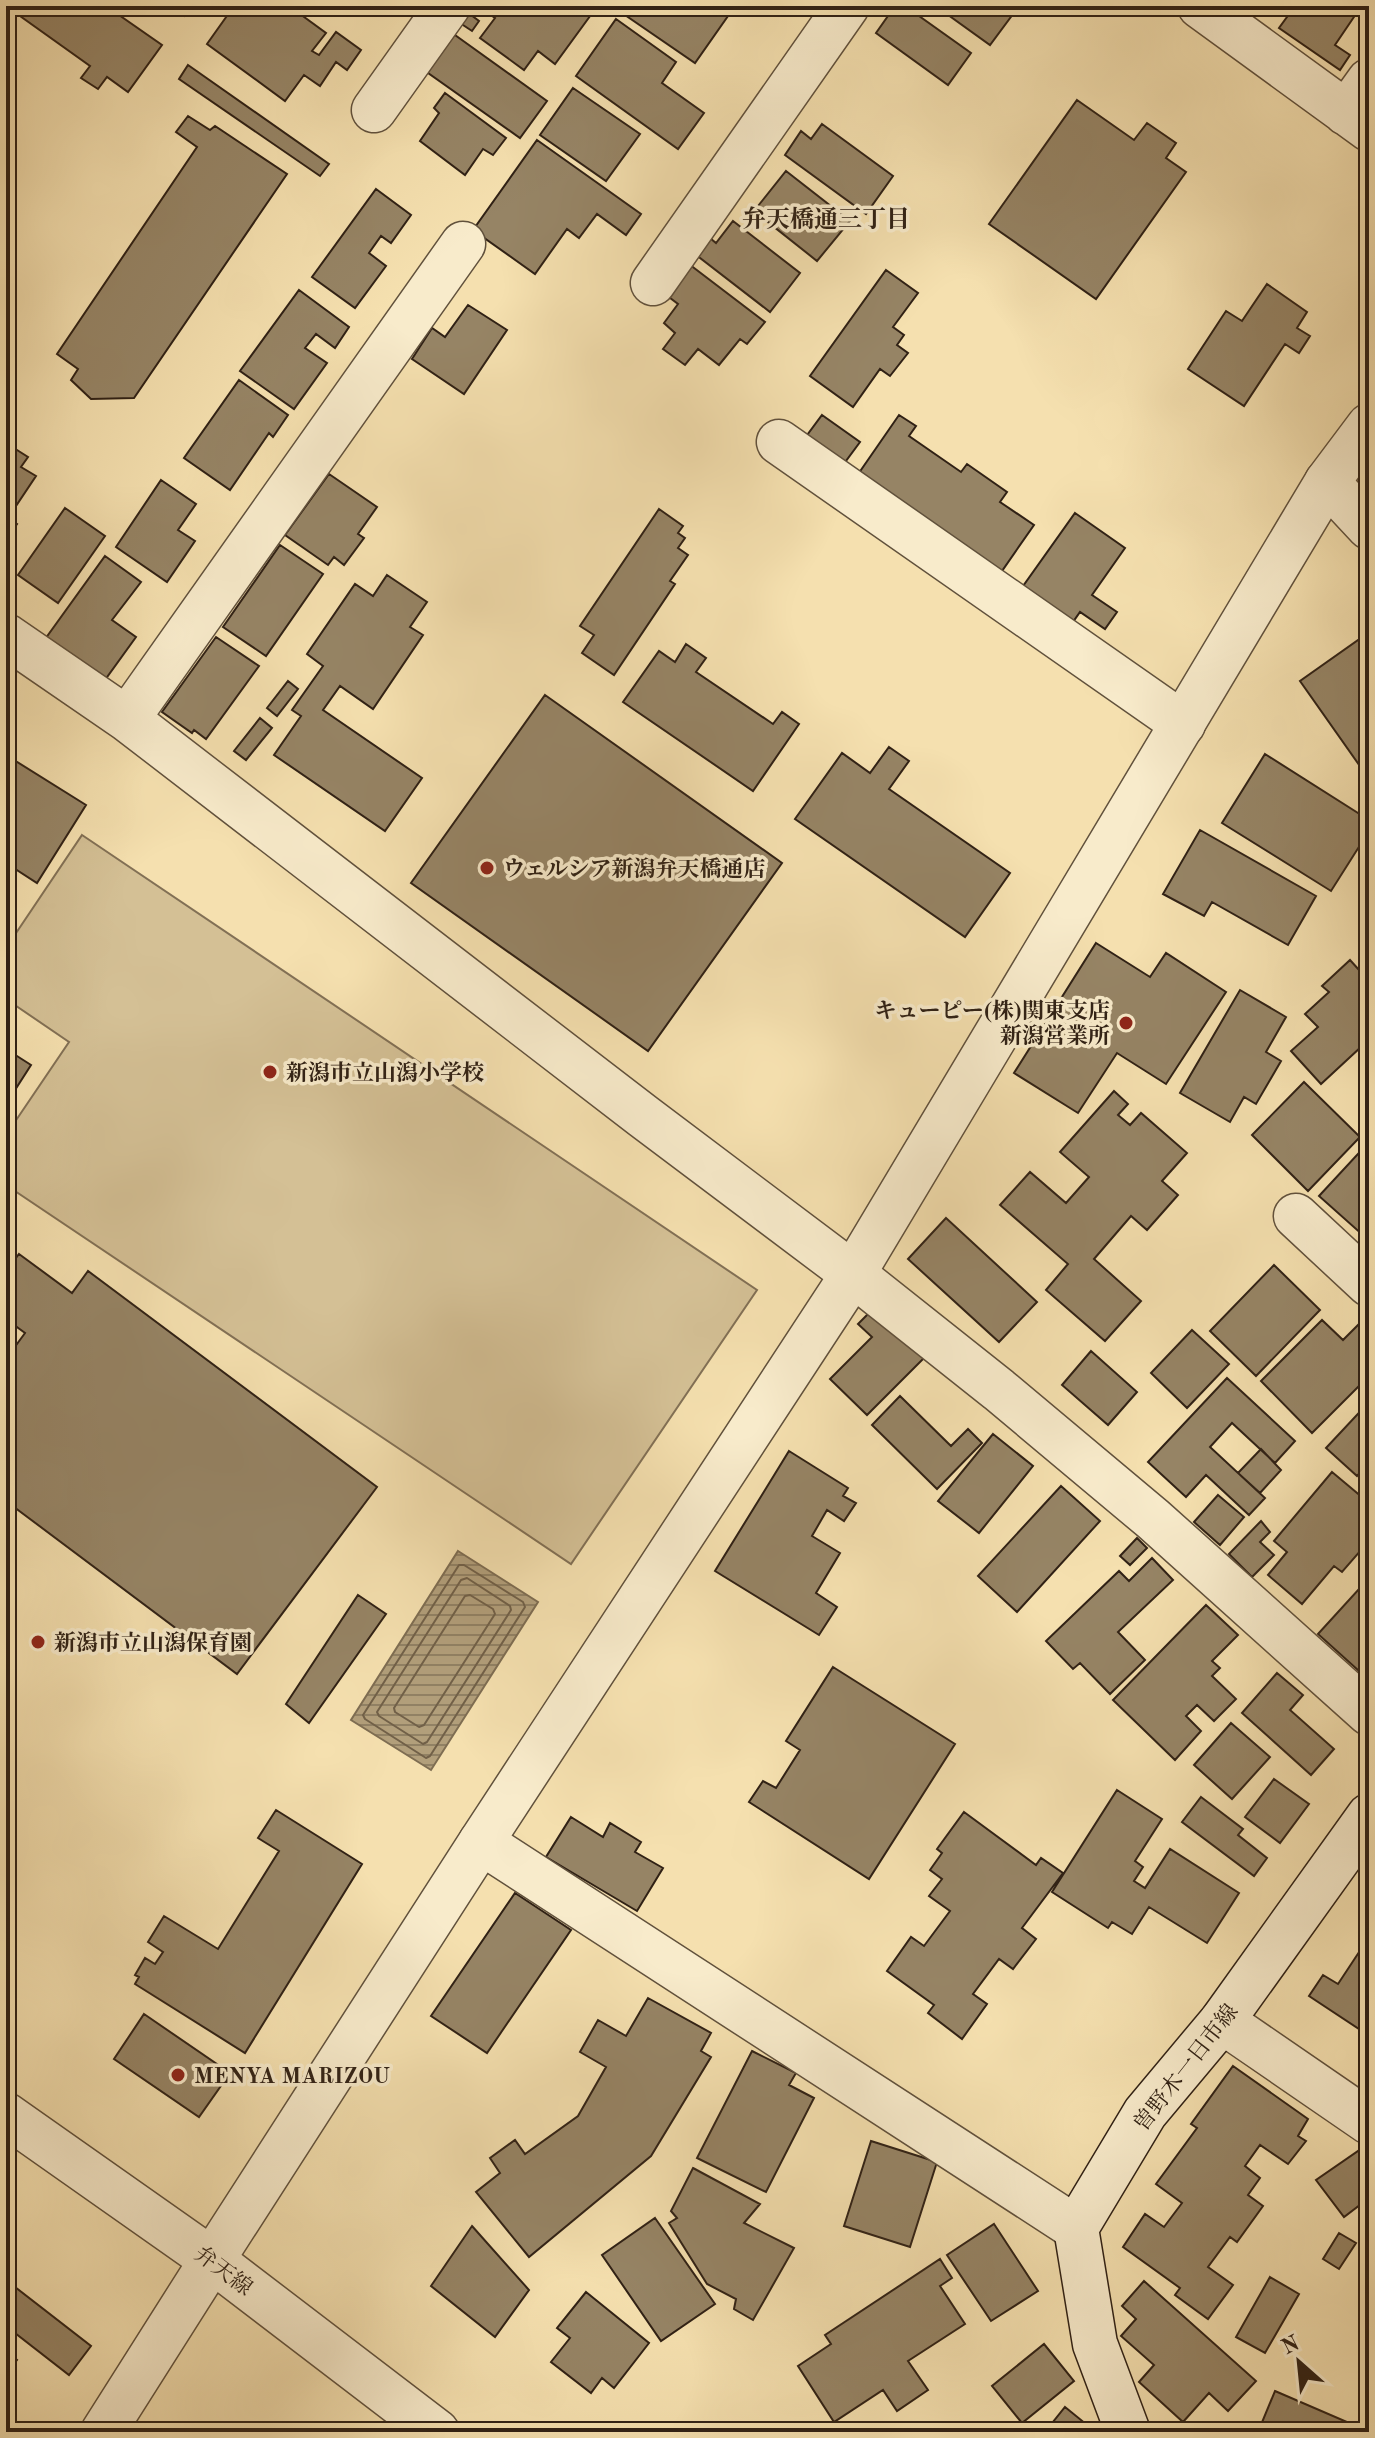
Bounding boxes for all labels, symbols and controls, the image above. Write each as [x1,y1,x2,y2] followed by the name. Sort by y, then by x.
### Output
[742,206,910,233] district label: 弁天橋通三丁目
[503,857,766,881] place label: ウェルシア新潟弁天橋通店
[478,859,496,877] marker: ウェルシア新潟弁天橋通店
[875,999,1110,1048] place label: キューピー(株)関東支店 新潟営業所
[1117,1014,1135,1032] marker: キューピー(株)関東支店 新潟営業所
[286,1061,484,1085] place label: 新潟市立山潟小学校
[261,1063,279,1081] marker: 新潟市立山潟小学校
[54,1631,252,1655] place label: 新潟市立山潟保育園
[29,1633,47,1651] marker: 新潟市立山潟保育園
[1129,2000,1243,2136] street label: 曽野木一日市線
[169,2066,187,2084] marker: MENYA MARIZOU
[194,2066,390,2088] place label: MENYA MARIZOU
[190,2241,257,2300] street label: 弁天線
[1259,2322,1339,2402] north arrow
[1278,2332,1303,2360] text: N

